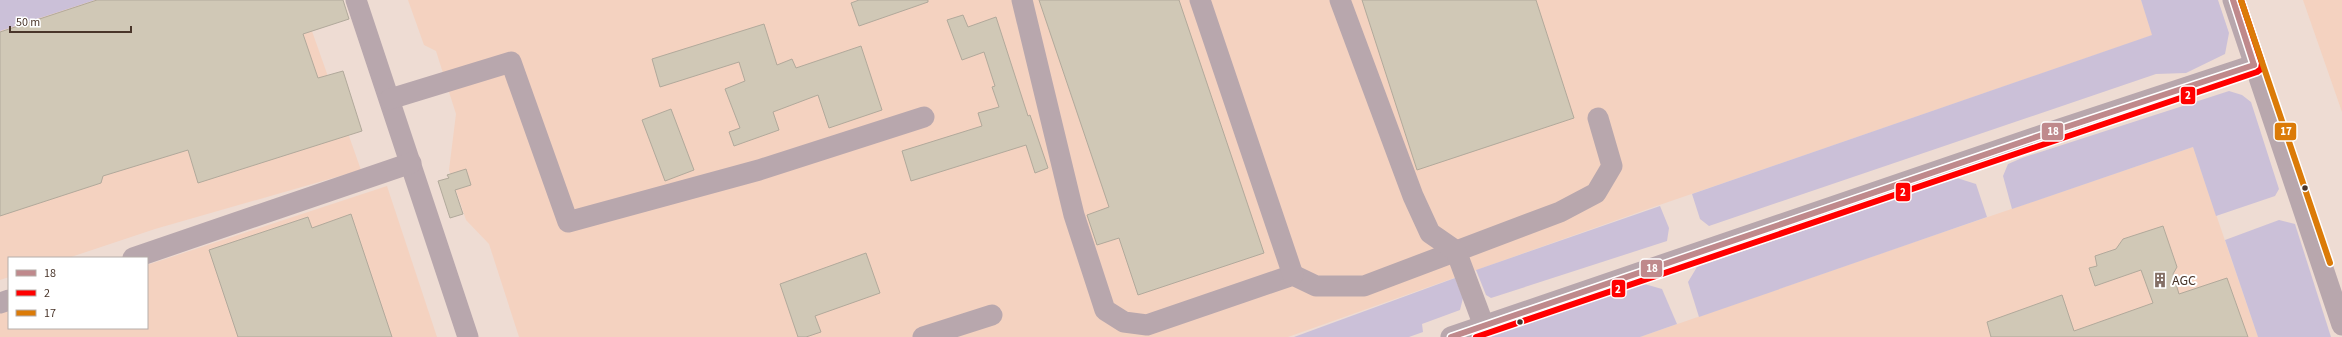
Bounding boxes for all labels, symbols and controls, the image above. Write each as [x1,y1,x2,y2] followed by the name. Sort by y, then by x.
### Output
[10,8,131,34] scale bar
[16,14,40,31] text: 50 m
[2180,86,2196,105] line badge: 2
[2185,88,2191,103] text: 2
[2041,122,2064,141] line badge: 18
[2274,122,2297,141] line badge: 17
[2047,124,2059,139] text: 18
[2280,124,2292,139] text: 17
[1895,182,1911,202] line badge: 2
[2300,183,2310,193] unlabelled marker
[1900,185,1906,200] text: 2
[8,257,148,329] legend
[1640,259,1663,278] line badge: 18
[1646,261,1658,276] text: 18
[44,265,56,282] text: 18
[2151,271,2169,289] building icon: AGC
[2172,271,2196,291] place label: AGC
[1611,279,1626,298] line badge: 2
[1615,282,1621,297] text: 2
[44,285,50,302] text: 2
[44,305,56,322] text: 17
[1515,317,1525,327] unlabelled marker

